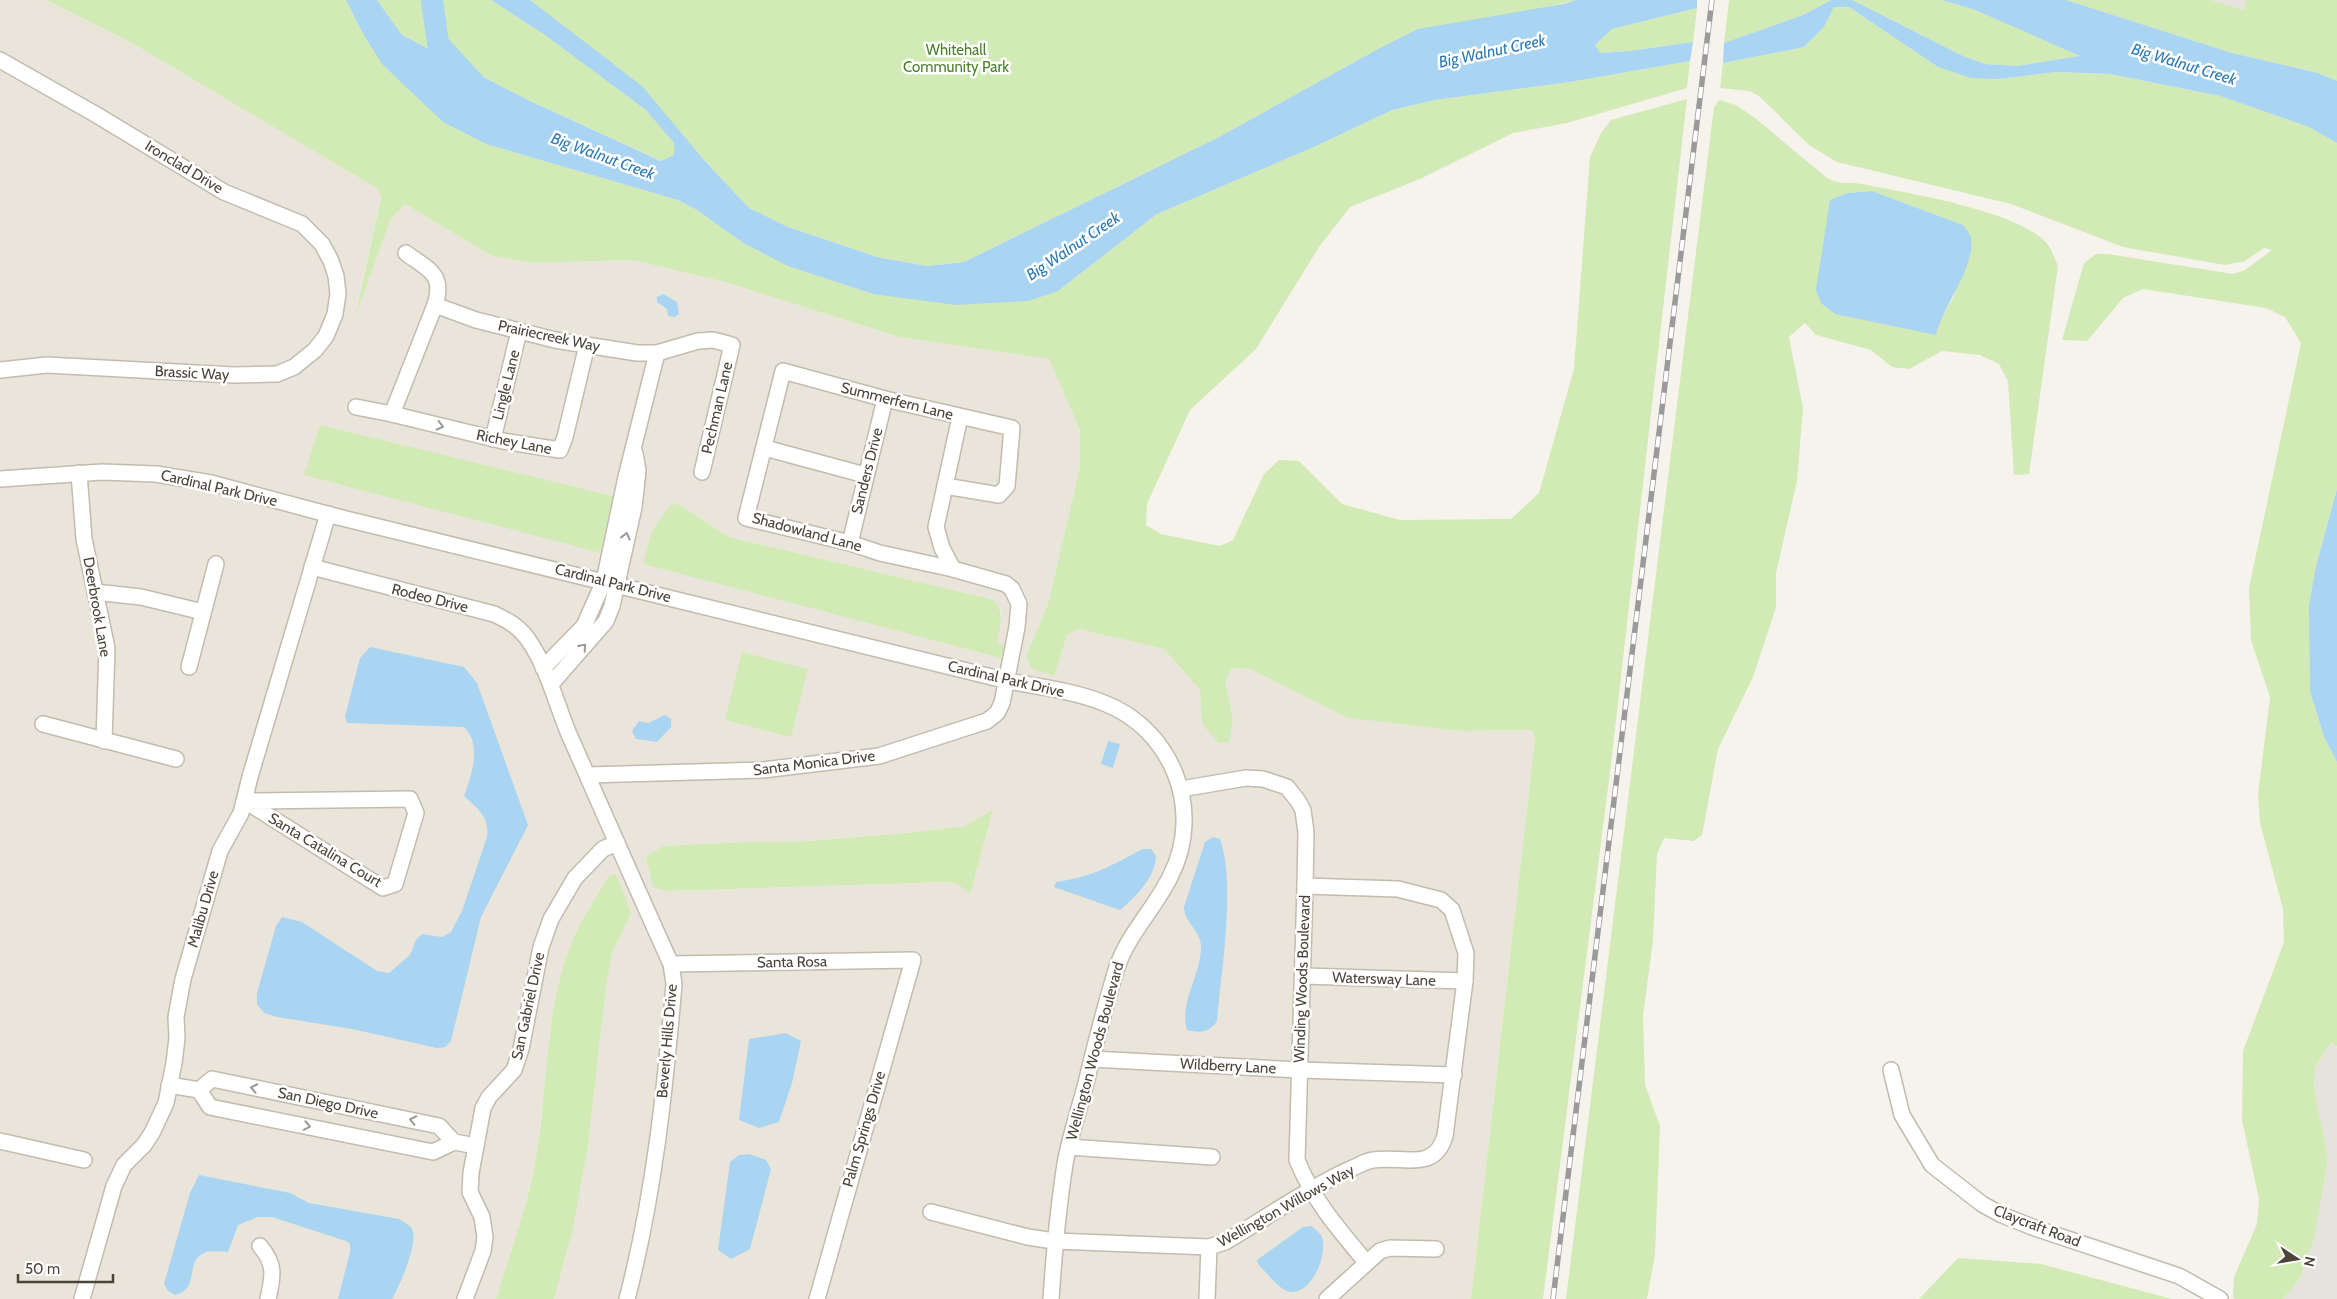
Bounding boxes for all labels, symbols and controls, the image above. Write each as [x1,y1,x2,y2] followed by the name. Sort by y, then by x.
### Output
[1437,30,1548,72] water label: Big Walnut Creek
[2129,39,2240,89] water label: Big Walnut Creek
[903,41,1009,76] park label: Whitehall Community Park
[549,129,658,184] water label: Big Walnut Creek
[142,137,227,197] street label: Ironclad Drive
[1023,207,1124,284] water label: Big Walnut Creek
[496,316,602,356] street label: Prairiecreek Way
[489,348,523,422] street label: Lingle Lane
[698,360,736,456] street label: Pechman Lane
[154,362,230,384] street label: Brassic Way
[839,378,955,424] street label: Summerfern Lane
[435,420,443,430] one-way arrow
[475,426,554,458] street label: Richey Lane
[848,426,886,516] street label: Sanders Drive
[159,466,279,510] street label: Cardinal Park Drive
[750,509,864,555] street label: Shadowland Lane
[620,532,631,541] one-way arrow
[79,556,115,659] street label: Deerbrook Lane
[553,560,673,606] street label: Cardinal Park Drive
[390,580,470,616] street label: Rodeo Drive
[577,644,586,653] one-way arrow
[946,657,1066,701] street label: Cardinal Park Drive
[752,747,876,779] street label: Santa Monica Drive
[265,809,385,891] street label: Santa Catalina Court
[183,868,223,950] street label: Malibu Drive
[1290,895,1314,1063] street label: Winding Woods Boulevard
[508,950,548,1061] street label: San Gabriel Drive
[757,952,828,972] street label: Santa Rosa
[1063,960,1127,1142] street label: Wellington Woods Boulevard
[1332,968,1436,990] street label: Watersway Lane
[653,983,681,1099] street label: Beverly Hills Drive
[1179,1054,1277,1078] street label: Wildberry Lane
[839,1069,889,1189] street label: Palm Springs Drive
[249,1083,258,1093] one-way arrow
[276,1084,380,1122] street label: San Diego Drive
[408,1116,417,1126] one-way arrow
[302,1121,311,1131] one-way arrow
[1215,1161,1358,1251] street label: Wellington Willows Way
[1991,1201,2083,1251] street label: Claycraft Road
[2272,1234,2322,1284] north arrow
[18,1252,112,1284] scale bar
[2300,1255,2320,1268] text: N
[25,1260,60,1278] text: 50 m

